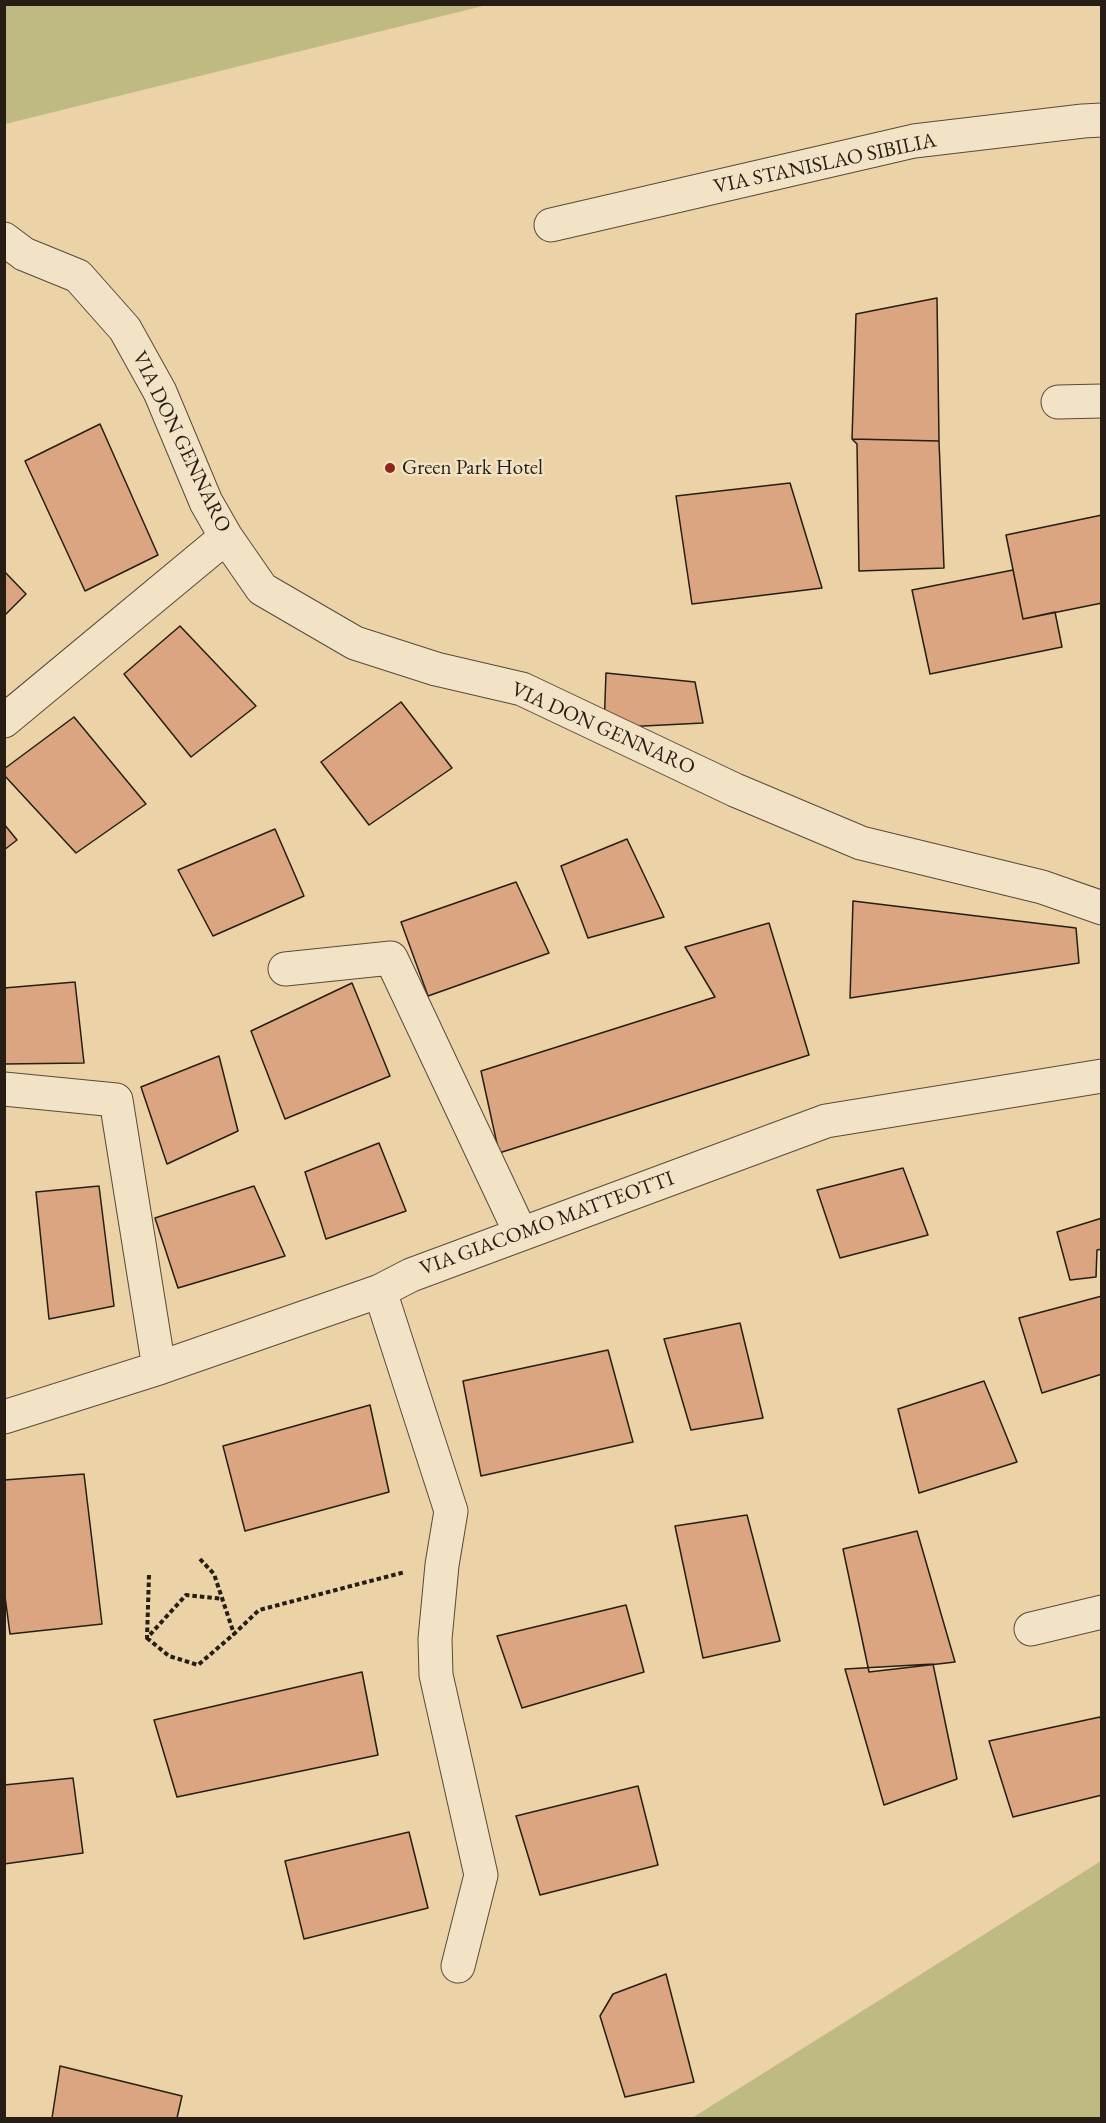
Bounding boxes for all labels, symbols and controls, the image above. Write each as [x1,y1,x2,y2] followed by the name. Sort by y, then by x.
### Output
[711,128,939,200] street label: VIA STANISLAO SIBILIA
[126,347,236,537] street label: VIA DON GENNARO
[402,455,543,481] place label: Green Park Hotel
[383,461,397,475] marker: Green Park Hotel
[507,677,699,781] street label: VIA DON GENNARO
[416,1166,678,1282] street label: VIA GIACOMO MATTEOTTI

